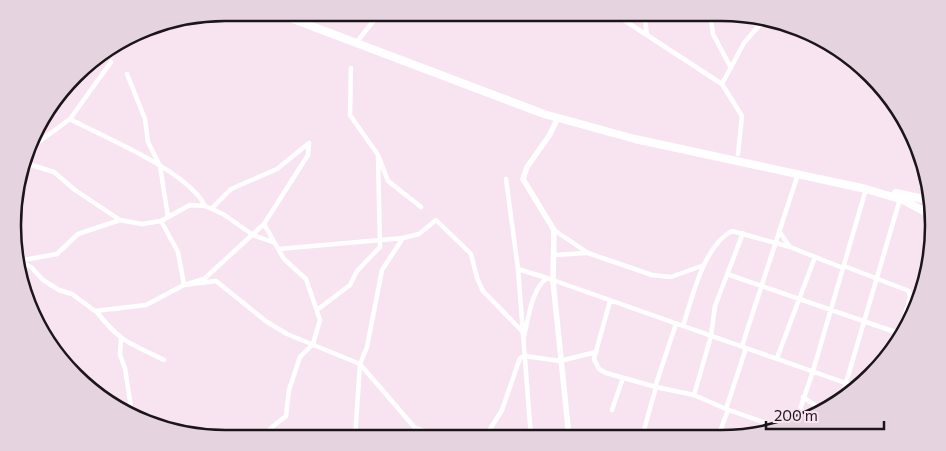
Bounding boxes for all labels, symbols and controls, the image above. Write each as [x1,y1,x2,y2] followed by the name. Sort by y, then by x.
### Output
[766,398,884,430] scale bar
[774,406,818,424] text: 200 m

